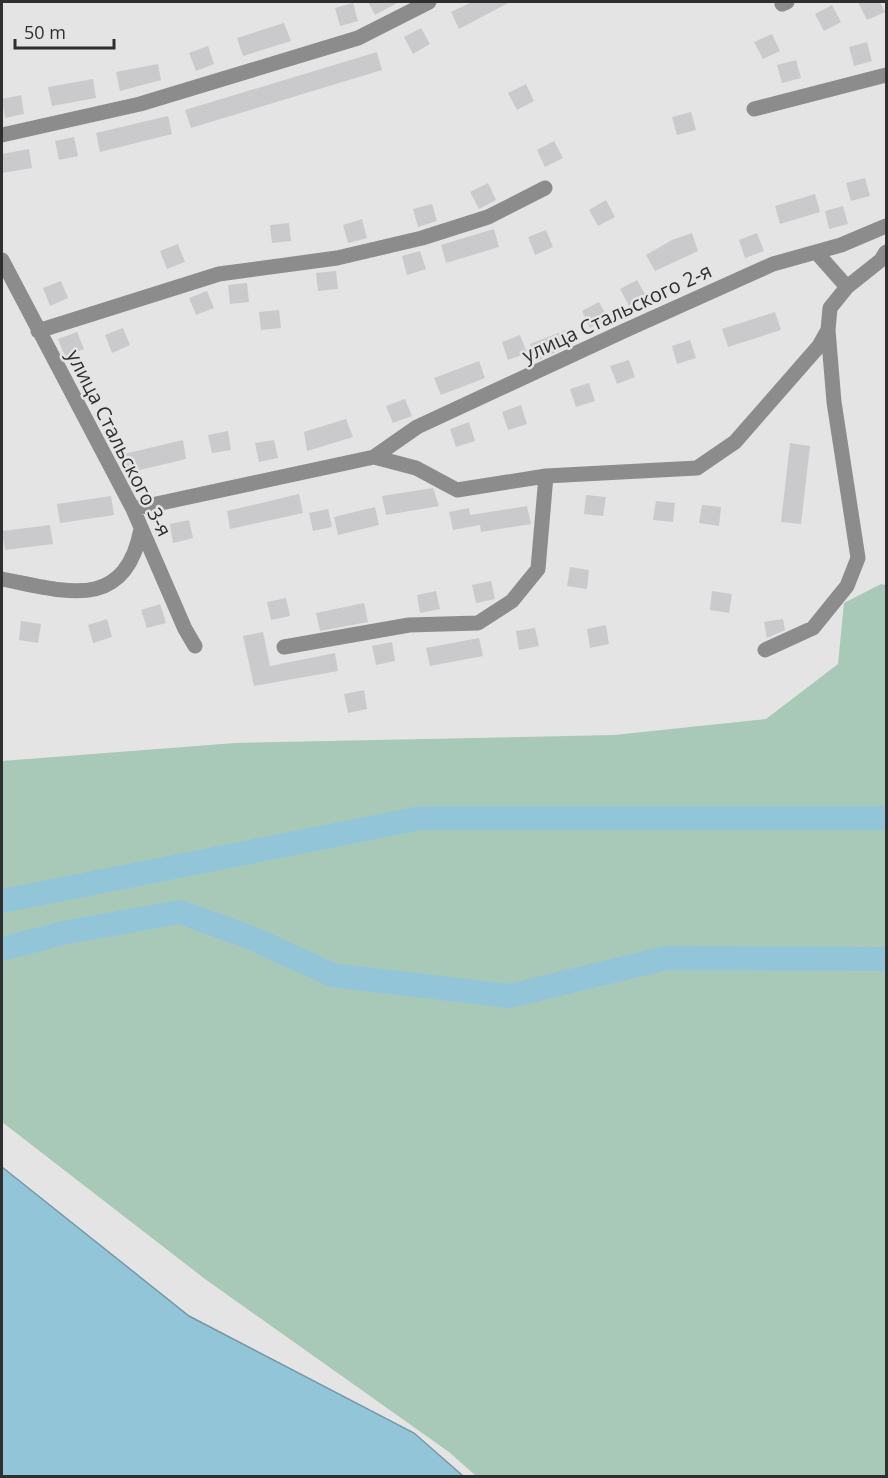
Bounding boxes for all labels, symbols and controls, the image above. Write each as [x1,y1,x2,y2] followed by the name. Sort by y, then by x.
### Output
[15,12,114,50] scale bar
[24,20,66,44] text: 50 m
[518,257,716,368] street label: улица Стальского 2-я
[61,345,178,541] street label: улица Стальского 3-я

